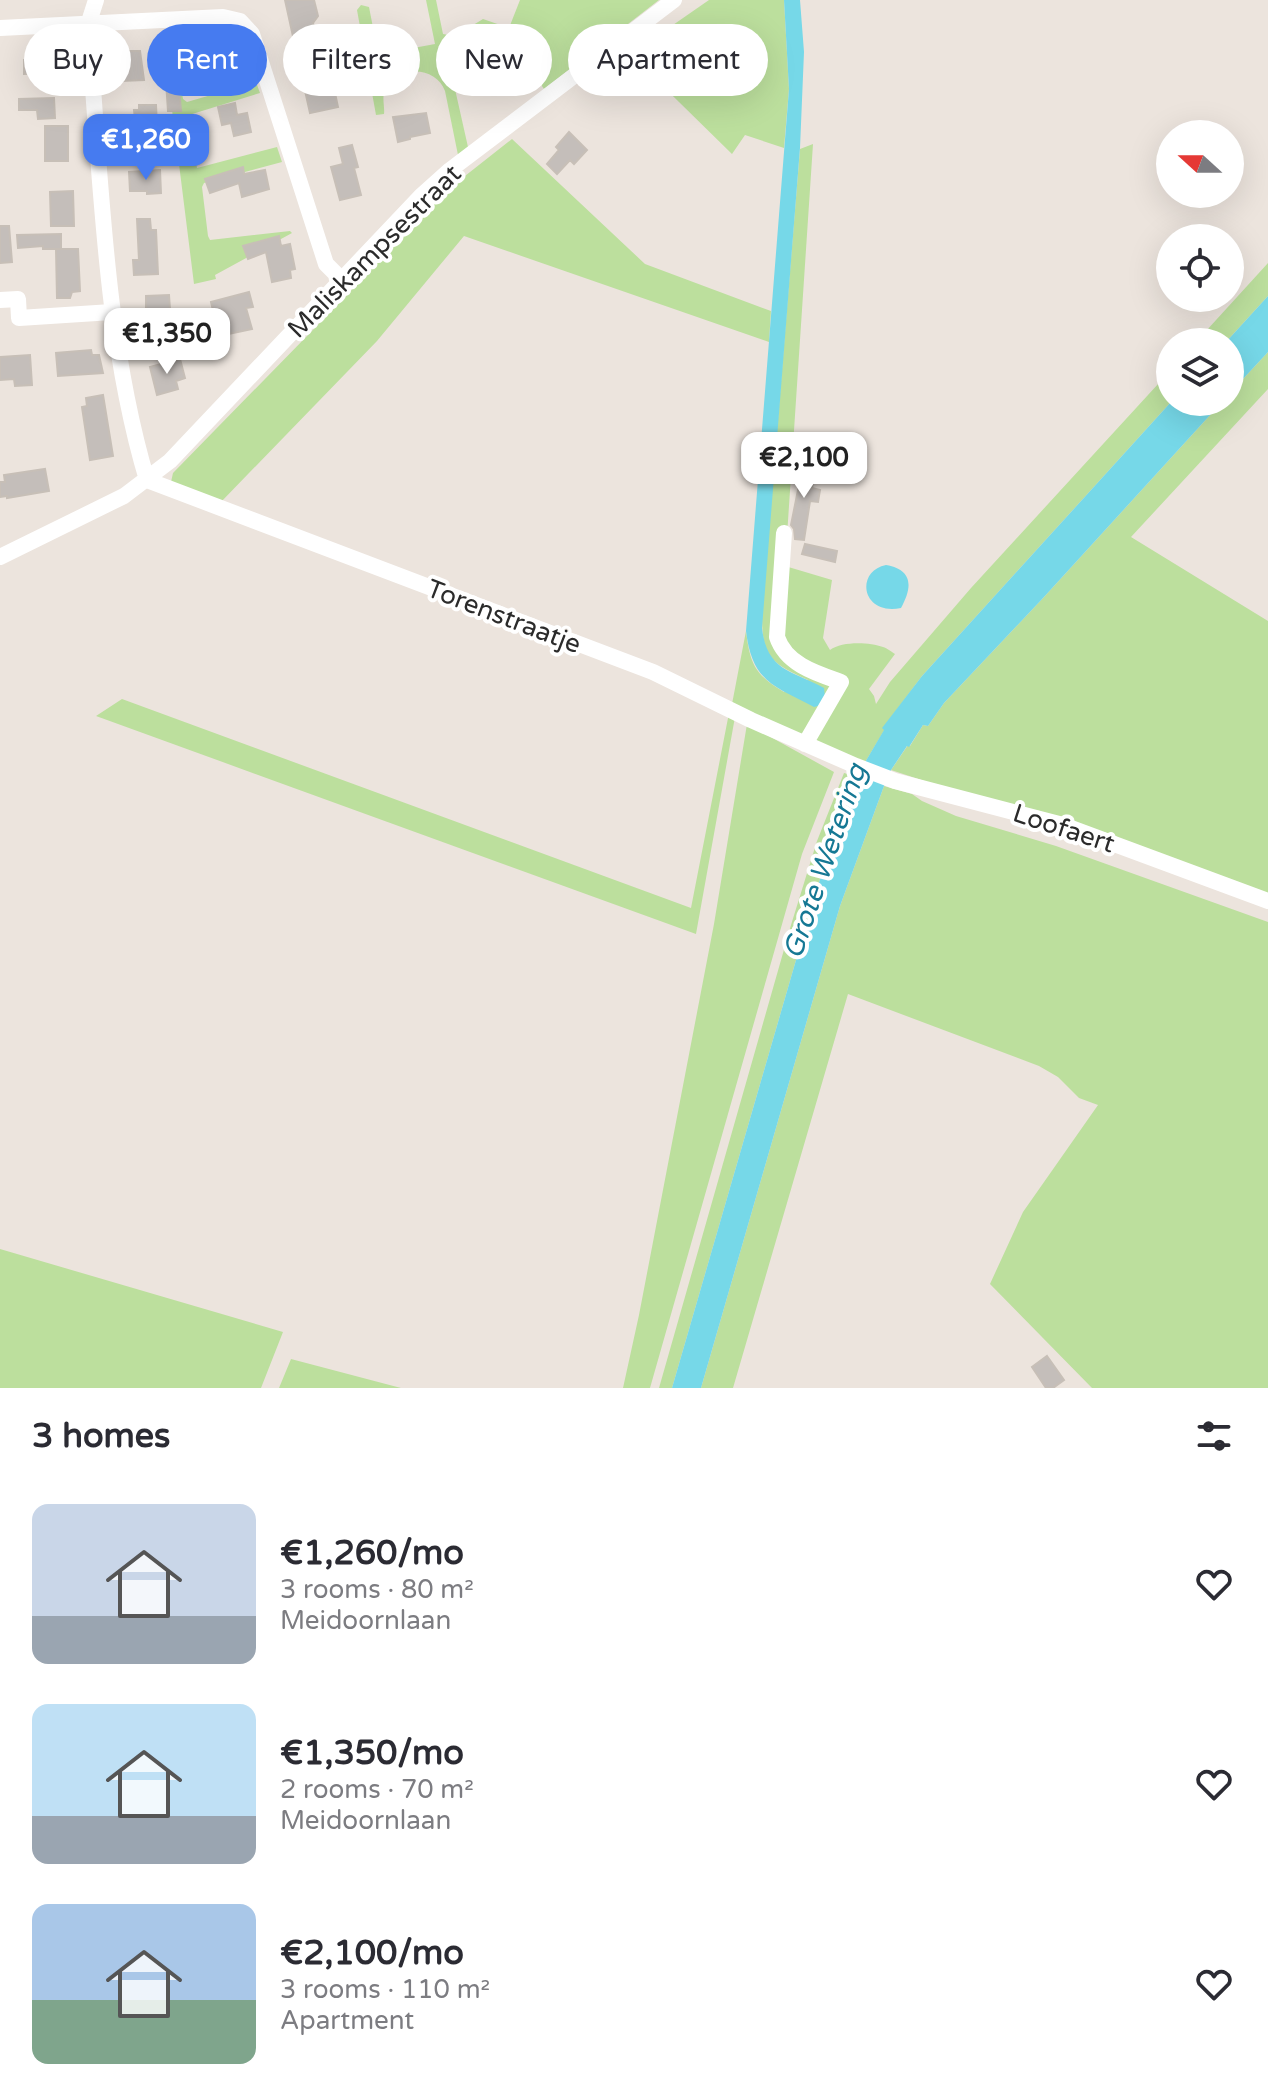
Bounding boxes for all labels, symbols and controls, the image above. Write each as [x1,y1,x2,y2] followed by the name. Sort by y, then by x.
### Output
[24,24,131,96] chip: Buy
[147,24,267,96] chip: Rent
[283,24,420,96] chip: Filters
[436,24,552,96] chip: New
[568,24,768,96] chip: Apartment
[81,114,211,182] pin: €1,260
[1156,120,1244,208] north arrow
[1156,120,1244,416] map controls
[101,124,191,155] text: €1,260
[281,158,467,344] street label: Maliskampsestraat
[1156,224,1244,312] button: locate
[102,308,232,376] pin: €1,350
[122,318,212,349] text: €1,350
[1156,328,1244,416] button: layers
[739,432,869,500] pin: €2,100
[759,442,849,473] text: €2,100
[422,573,585,660] street label: Torenstraatje
[776,758,875,963] water label: Grote Wetering
[1009,797,1119,859] street label: Loofaert
[1192,1414,1236,1458] icon: filters
[32,1416,170,1457] text: 3 homes
[280,1533,464,1574] text: €1,260/mo
[96,1536,192,1632] icon: home
[1192,1562,1236,1606] icon: heart
[280,1574,474,1605] text: 3 rooms · 80 m²
[280,1605,451,1636] text: Meidoornlaan
[280,1733,464,1774] text: €1,350/mo
[96,1736,192,1832] icon: home
[1192,1762,1236,1806] icon: heart
[280,1774,474,1805] text: 2 rooms · 70 m²
[280,1805,451,1836] text: Meidoornlaan
[280,1933,464,1974] text: €2,100/mo
[96,1936,192,2032] icon: home
[1192,1962,1236,2006] icon: heart
[280,1974,490,2005] text: 3 rooms · 110 m²
[280,2005,414,2036] text: Apartment

